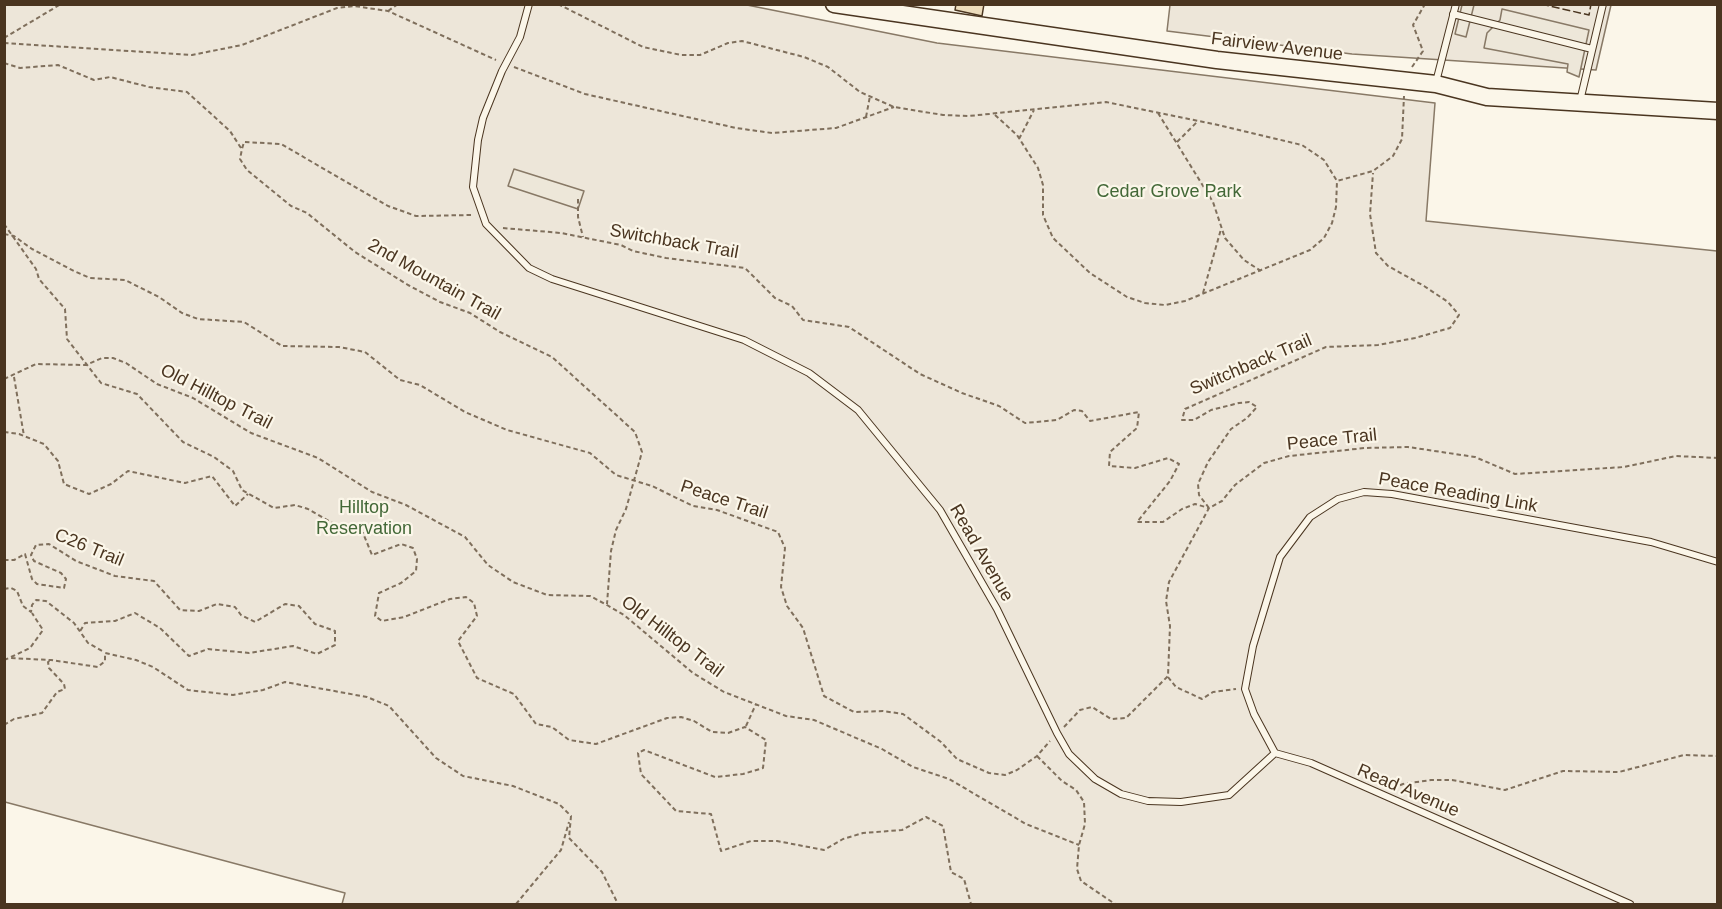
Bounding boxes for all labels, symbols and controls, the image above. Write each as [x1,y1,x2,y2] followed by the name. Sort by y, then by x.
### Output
[1210,28,1344,66] street label: Fairview Avenue
[1096,181,1242,203] park label: Cedar Grove Park
[608,220,740,264] street label: Switchback Trail
[364,235,504,325] street label: 2nd Mountain Trail
[1187,330,1315,400] street label: Switchback Trail
[157,360,275,434] street label: Old Hilltop Trail
[1286,425,1378,455] street label: Peace Trail
[1377,468,1539,518] street label: Peace Reading Link
[678,476,770,524] street label: Peace Trail
[316,497,412,540] park label: Hilltop Reservation
[944,501,1018,605] street label: Read Avenue
[51,524,127,572] street label: C26 Trail
[617,592,727,682] street label: Old Hilltop Trail
[1354,760,1462,822] street label: Read Avenue

